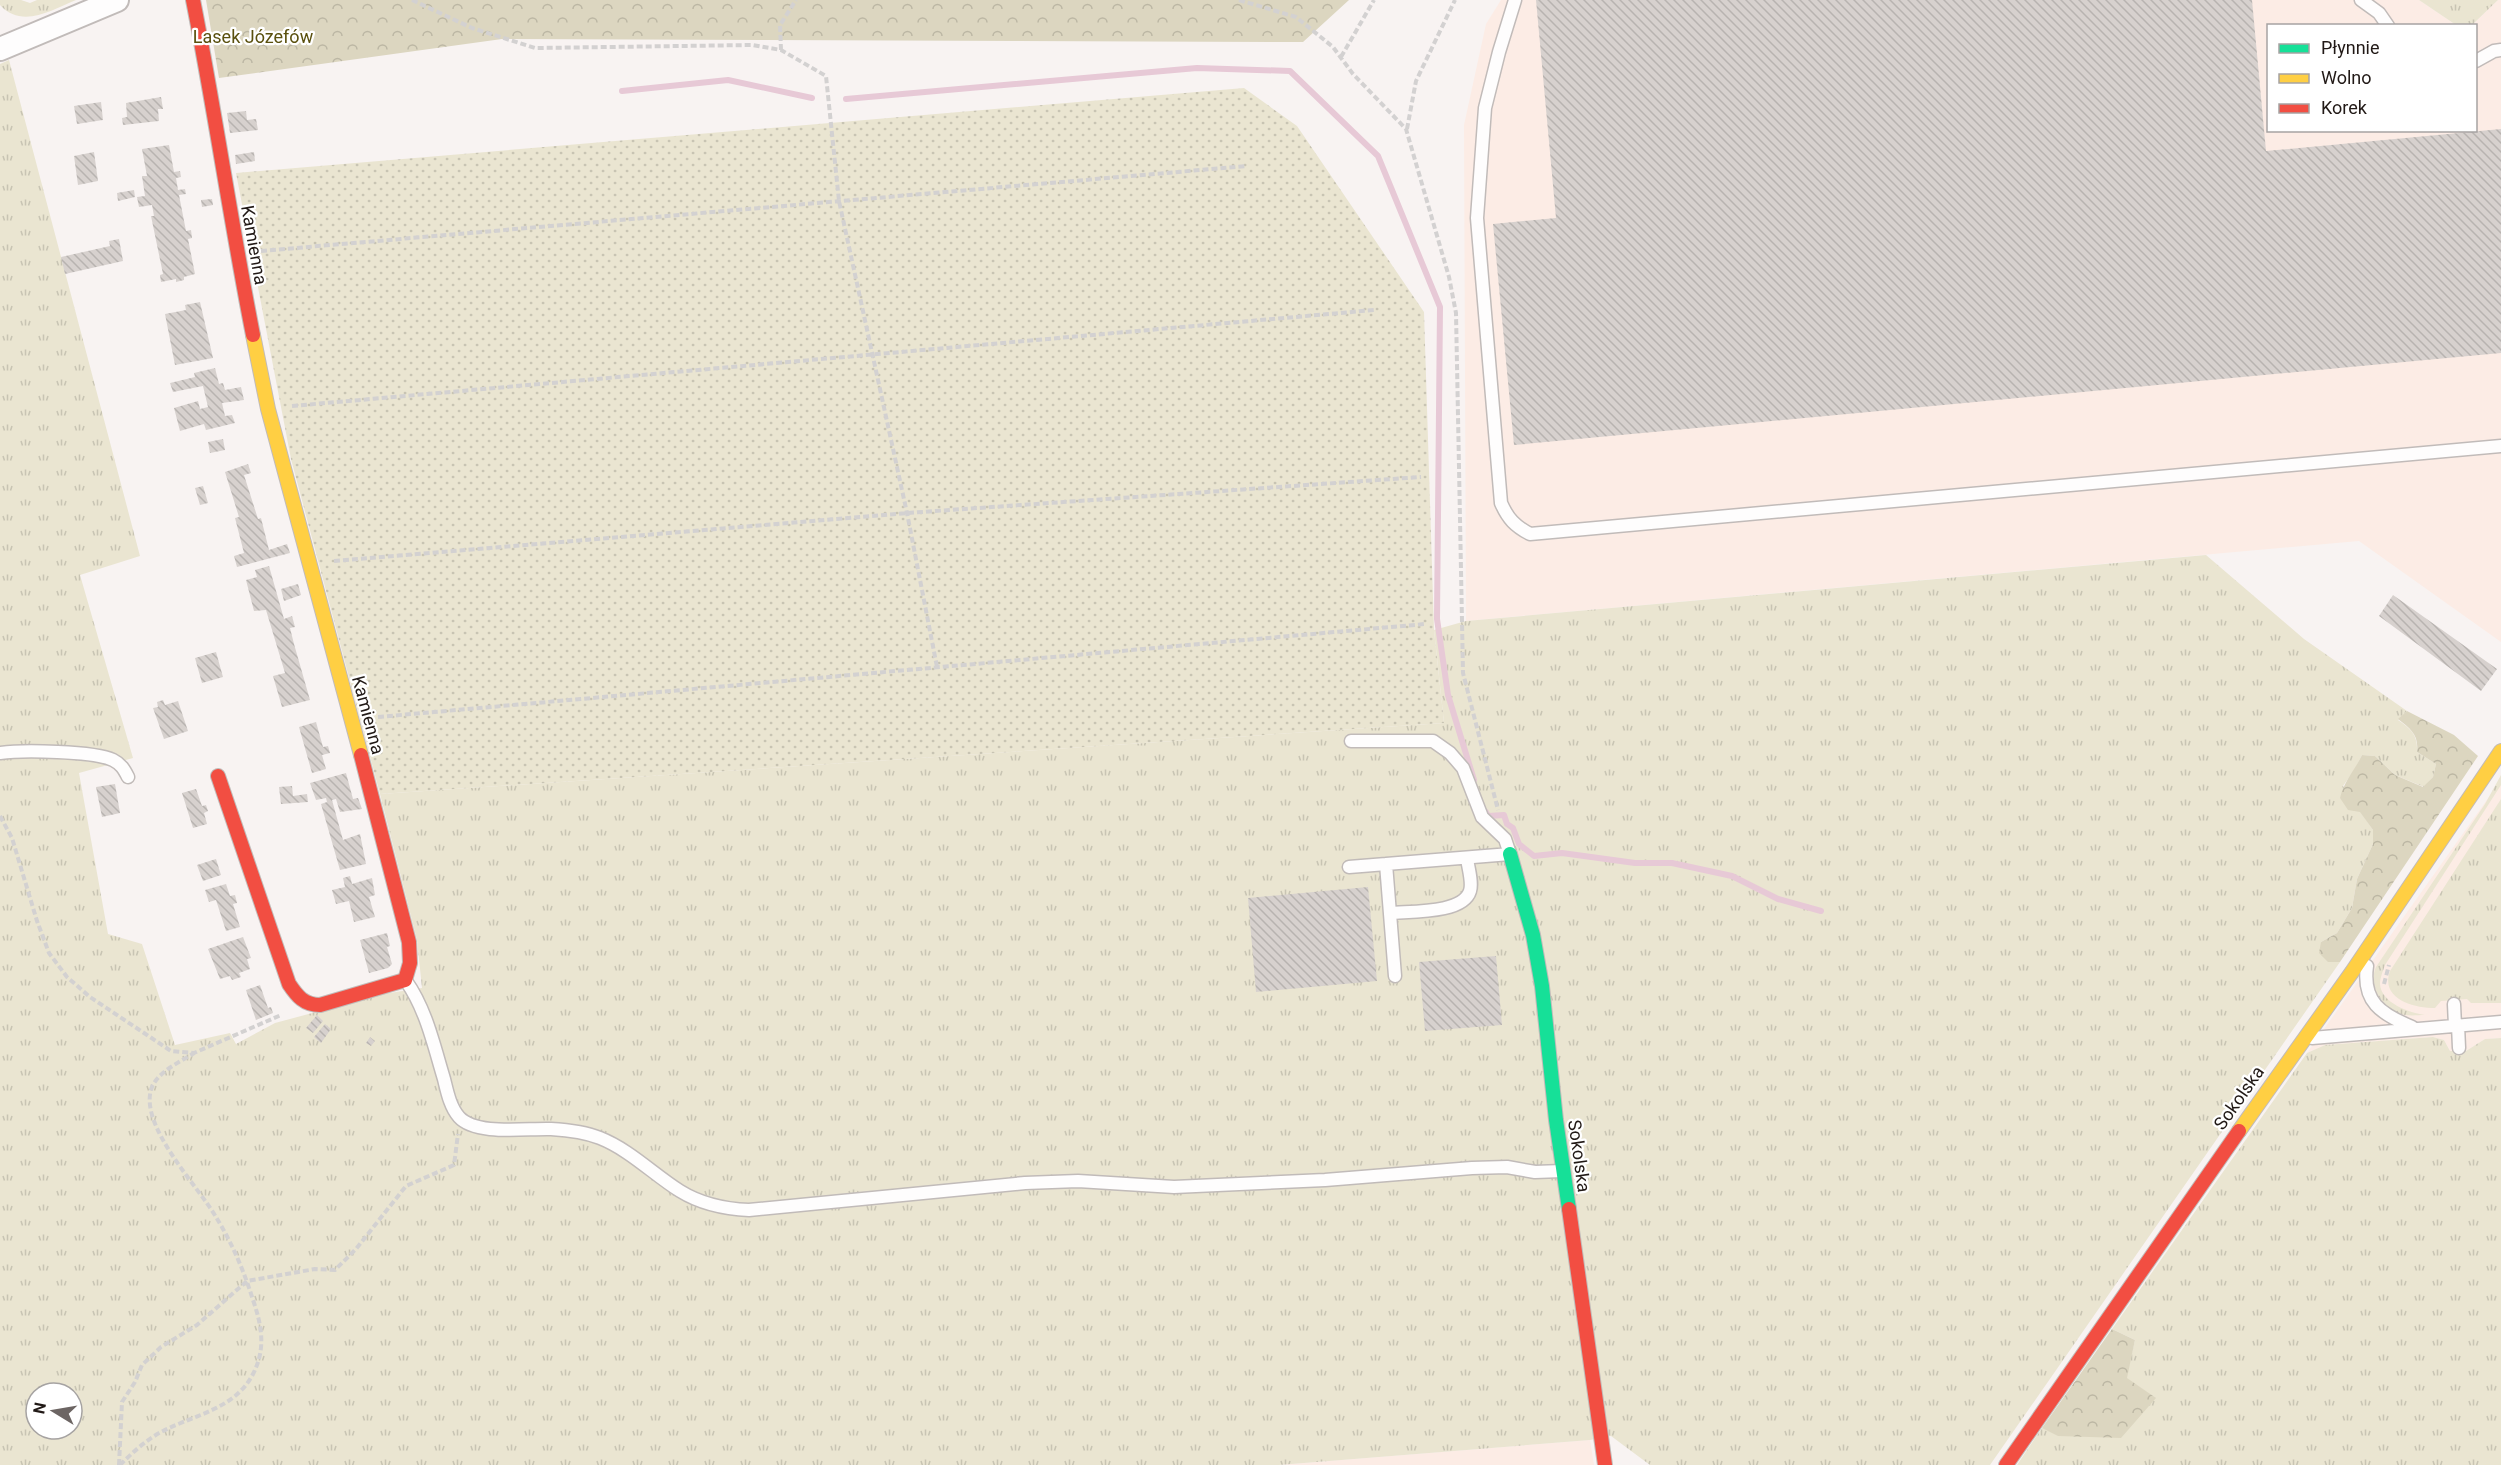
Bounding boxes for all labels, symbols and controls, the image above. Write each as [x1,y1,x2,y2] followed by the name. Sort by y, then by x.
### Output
[2267,24,2477,132] legend
[193,26,314,47] park label: Lasek Józefów
[2321,37,2380,58] text: Płynnie
[2321,67,2372,88] text: Wolno
[2321,97,2368,118] text: Korek
[237,203,272,286] street label: Kamienna
[348,673,389,756] street label: Kamienna
[2209,1062,2268,1134] street label: Sokolska
[1564,1118,1595,1194] street label: Sokolska
[24,1381,84,1441] north arrow
[29,1401,50,1416] text: N

